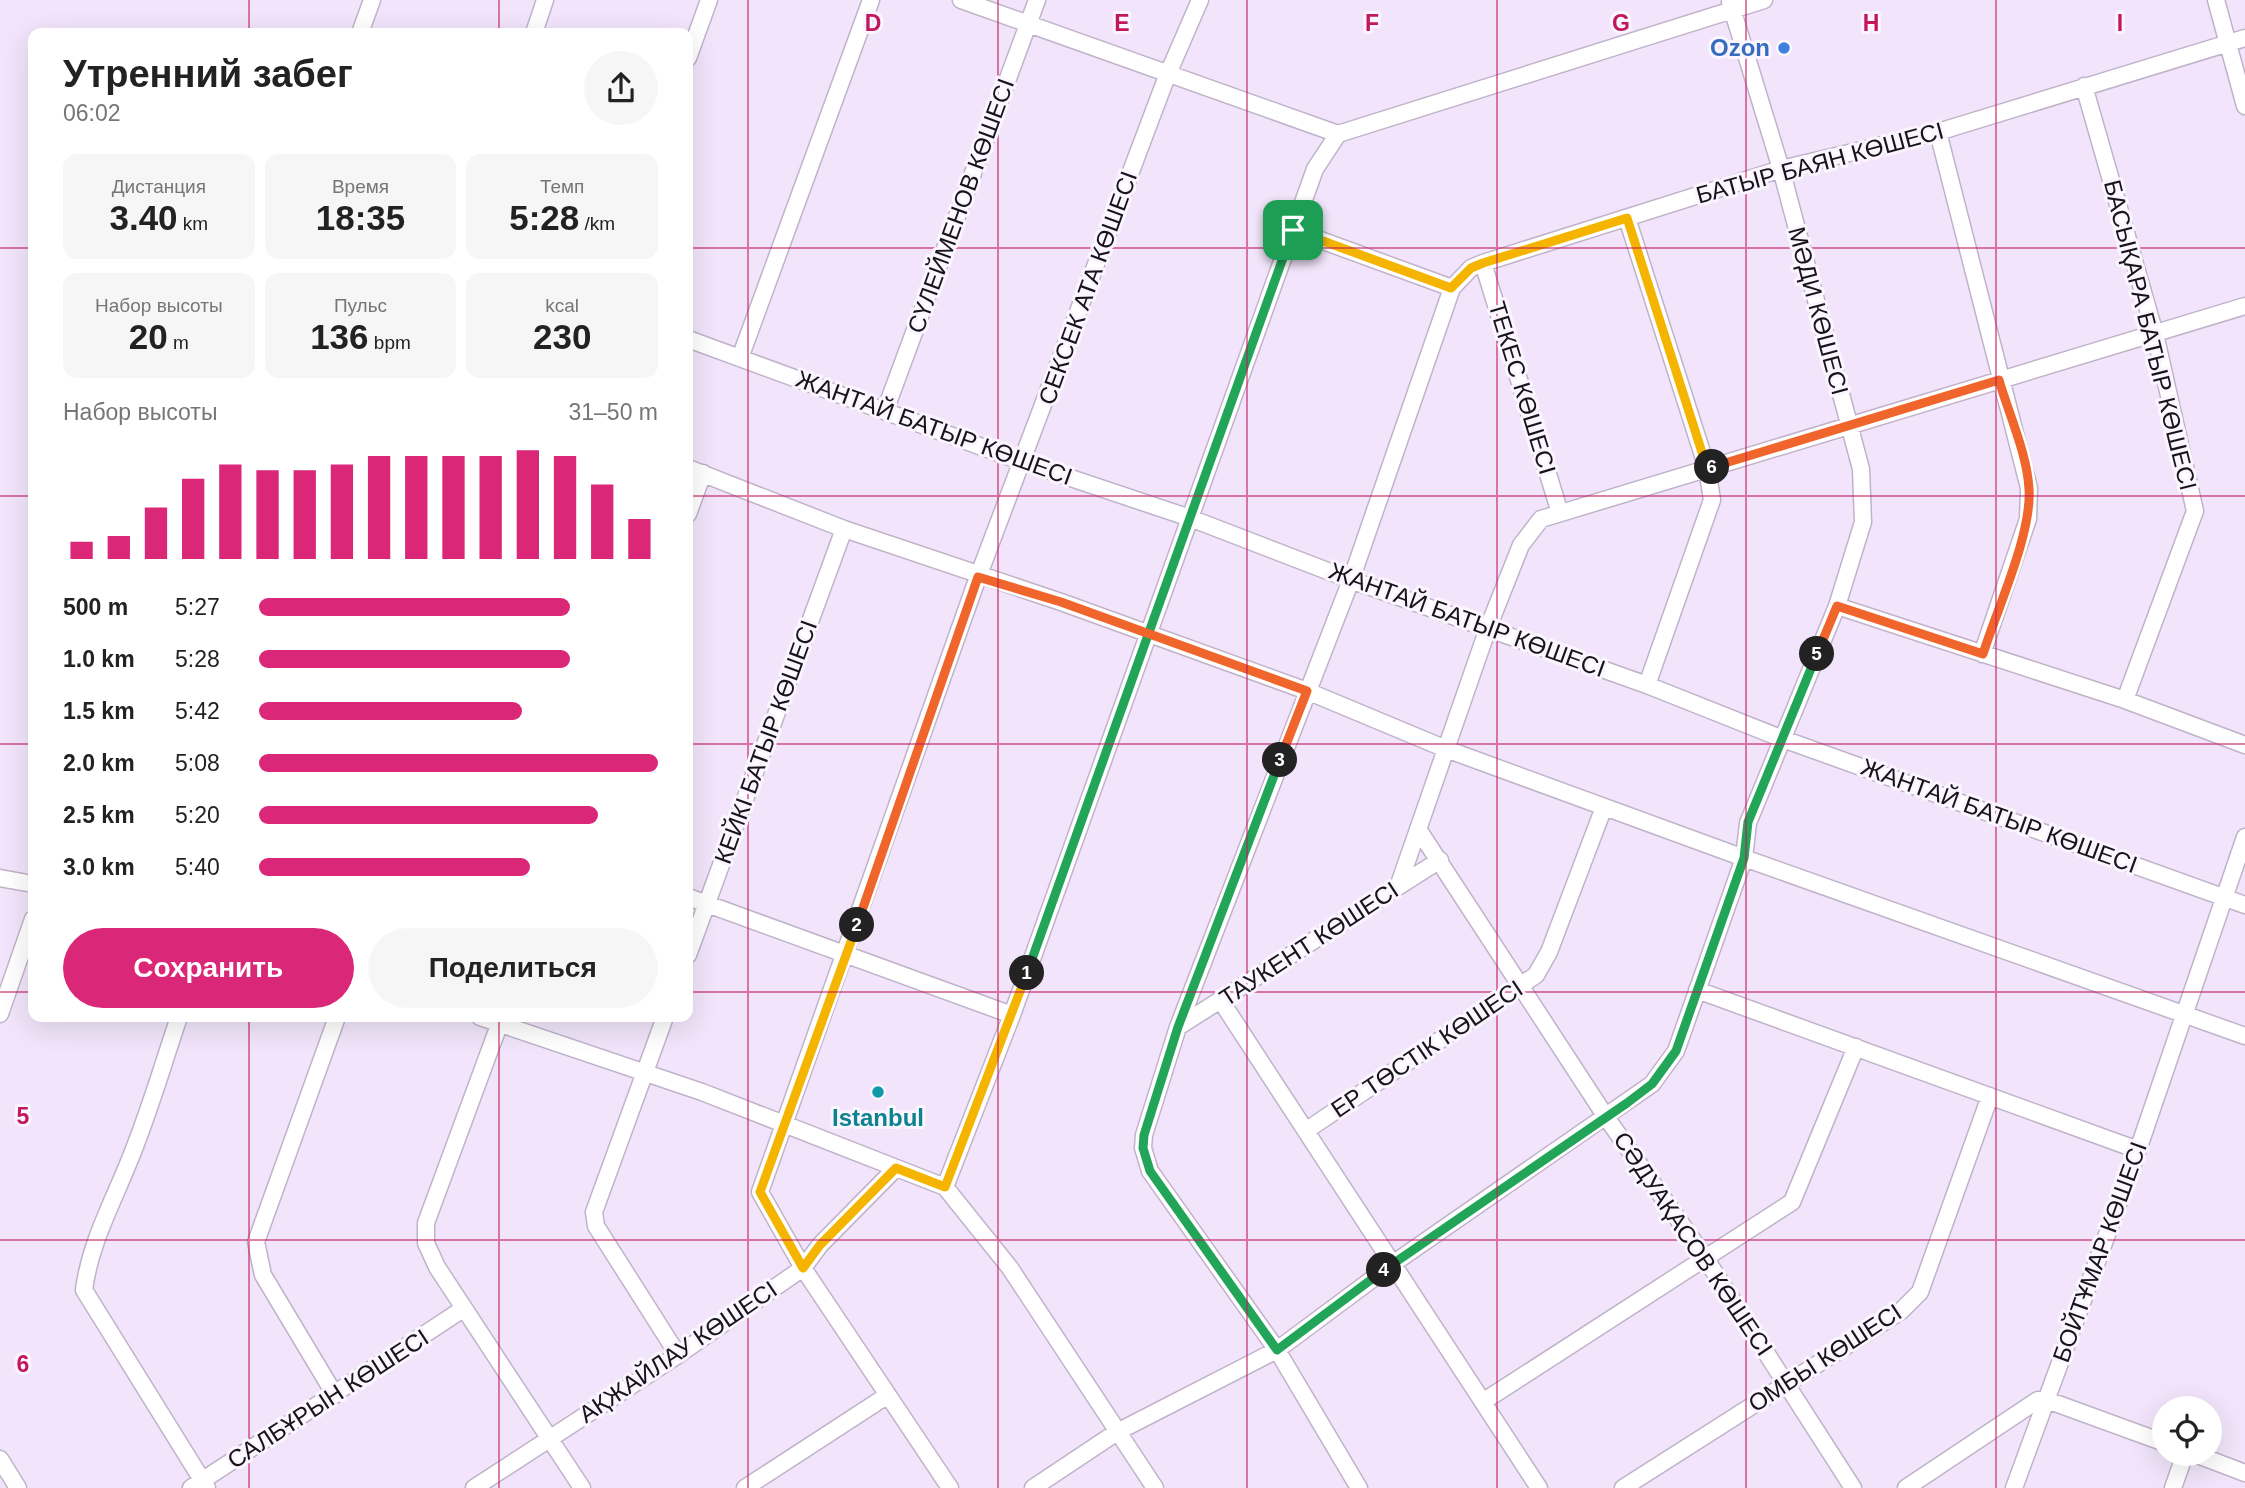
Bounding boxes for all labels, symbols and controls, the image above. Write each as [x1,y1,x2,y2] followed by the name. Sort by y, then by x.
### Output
[865,10,881,36] text: D
[1114,10,1130,36] text: E
[1365,10,1379,36] text: F
[1612,10,1630,36] text: G
[1863,10,1879,36] text: H
[2117,10,2123,36] text: I
[1710,34,1770,61] place label: Ozon
[1776,40,1792,56] marker: Ozon
[584,51,658,125] button: share
[63,53,353,95] text: Утренний забег
[902,75,1019,337] street label: СҮЛЕЙМЕНОВ КӨШЕСІ
[63,100,121,126] text: 06:02
[1693,116,1947,209] street label: БАТЫР БАЯН КӨШЕСІ
[1033,167,1142,408] street label: СЕКСЕК АТА КӨШЕСІ
[112,176,206,197] text: Дистанция
[332,176,389,197] text: Время
[540,176,584,197] text: Темп
[2099,177,2202,493] street label: БАСЫҚАРА БАТЫР КӨШЕСІ
[109,198,178,237] text: 3.40
[316,198,405,237] text: 18:35
[509,198,579,237] text: 5:28
[1263,200,1323,260] pin
[1274,211,1312,249] icon: arrive
[178,213,208,234] text: km
[579,213,615,234] text: /km
[1783,224,1854,398] street label: МӘДИ КӨШЕСІ
[95,295,223,316] text: Набор высоты
[334,295,387,316] text: Пульс
[545,295,579,316] text: kcal
[1483,298,1562,478] street label: ТЕКЕС КӨШЕСІ
[129,317,168,356] text: 20
[310,317,369,356] text: 136
[533,317,591,356] text: 230
[168,332,189,353] text: m
[369,332,411,353] text: bpm
[792,365,1076,490] street label: ЖАНТАЙ БАТЫР КӨШЕСІ
[63,399,217,425] text: Набор высоты
[568,399,658,425] text: 31–50 m
[1694,449,1730,484] pin: 6
[1706,456,1717,477] text: 6
[1325,557,1609,682] street label: ЖАНТАЙ БАТЫР КӨШЕСІ
[63,594,128,620] text: 500 m
[175,594,220,620] text: 5:27
[709,616,822,867] street label: КЕЙКІ БАТЫР КӨШЕСІ
[1800,636,1834,672] pin: 5
[1811,643,1822,664] text: 5
[63,646,135,672] text: 1.0 km
[175,646,220,672] text: 5:28
[63,698,135,724] text: 1.5 km
[175,698,220,724] text: 5:42
[1262,742,1298,778] pin: 3
[1274,749,1285,770] text: 3
[63,750,135,776] text: 2.0 km
[175,750,220,776] text: 5:08
[1857,753,2141,878] street label: ЖАНТАЙ БАТЫР КӨШЕСІ
[63,802,135,828] text: 2.5 km
[175,802,220,828] text: 5:20
[63,854,135,880] text: 3.0 km
[175,854,220,880] text: 5:40
[1214,876,1403,1011] street label: ТАУКЕНТ КӨШЕСІ
[840,908,874,942] pin: 2
[851,914,862,935] text: 2
[63,928,354,1008] button: Сохранить
[368,928,658,1008] button: Поделиться
[1010,956,1044,990] pin: 1
[1021,962,1032,983] text: 1
[1326,974,1528,1123] street label: ЕР ТӨСТІК КӨШЕСІ
[870,1084,886,1100] marker: Istanbul
[17,1103,30,1129] text: 5
[832,1104,924,1131] place label: Istanbul
[1608,1127,1778,1361] street label: СӘДУАҚАСОВ КӨШЕСІ
[2047,1138,2152,1366] street label: БОЙТҰМАР КӨШЕСІ
[1366,1252,1402,1288] pin: 4
[1378,1259,1389,1280] text: 4
[574,1275,782,1428] street label: АҚЖАЙЛАУ КӨШЕСІ
[1743,1298,1906,1417] street label: ОМБЫ КӨШЕСІ
[222,1324,433,1474] street label: САЛБҰРЫН КӨШЕСІ
[17,1351,29,1377] text: 6
[2152,1396,2222,1466] map controls
[2152,1396,2222,1466] button: locate

